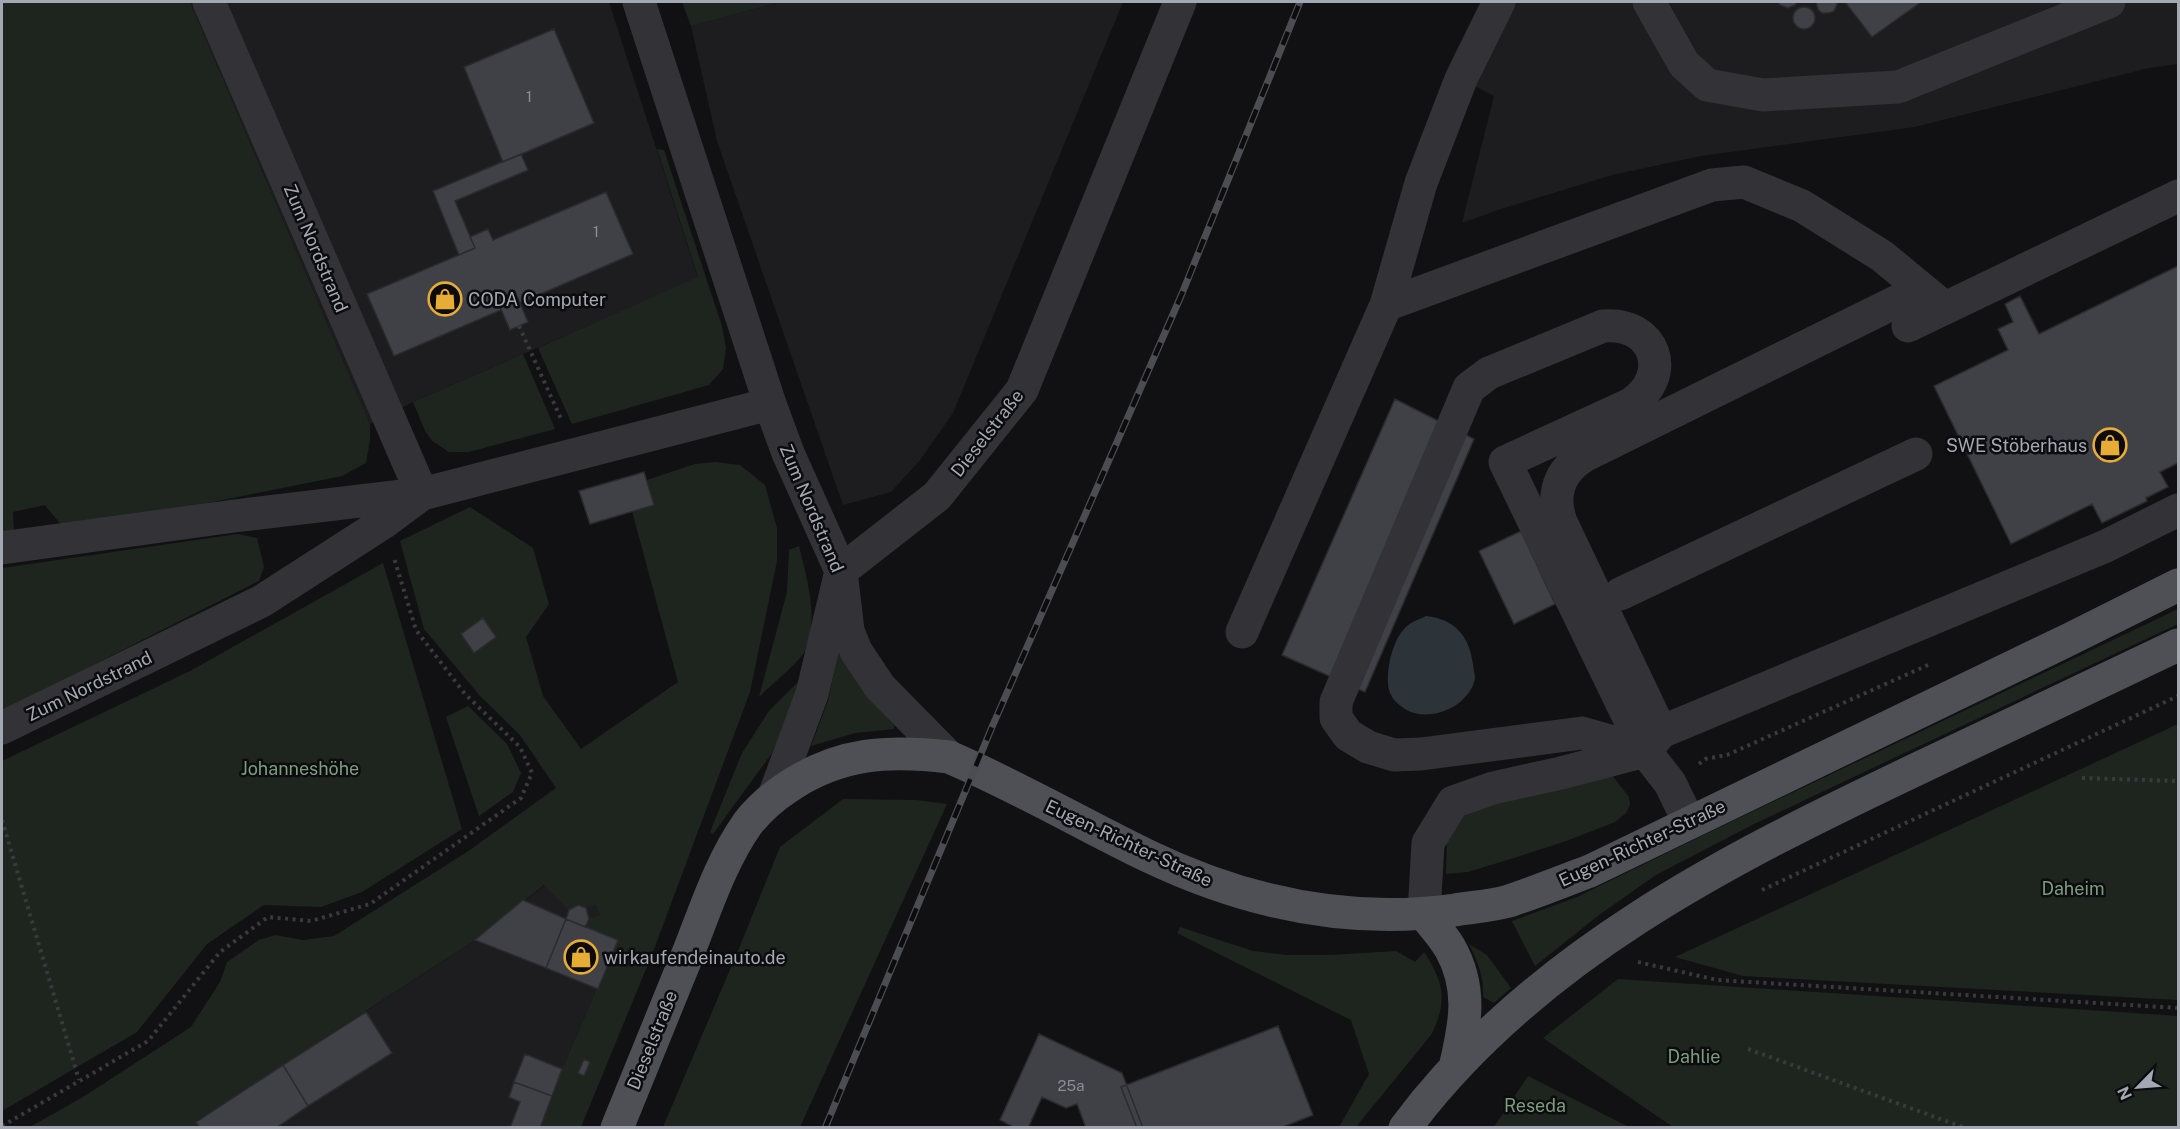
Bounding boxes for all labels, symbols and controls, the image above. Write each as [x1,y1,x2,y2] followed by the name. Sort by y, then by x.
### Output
[526,88,532,105] house number: 1
[280,181,352,315] street label: Zum Nordstrand
[593,223,599,240] house number: 1
[427,281,463,317] shop icon: CODA Computer
[468,289,606,310] place label: CODA Computer
[946,385,1028,481] street label: Dieselstraße
[2092,427,2128,463] shop icon: SWE Stöberhaus
[1946,435,2087,456] place label: SWE Stöberhaus
[776,441,848,575] street label: Zum Nordstrand
[23,647,155,725] street label: Zum Nordstrand
[241,758,359,779] park label: Johanneshöhe
[1042,795,1216,891] street label: Eugen-Richter-Straße
[1555,795,1729,891] street label: Eugen-Richter-Straße
[2041,878,2105,899] park label: Daheim
[563,939,599,975] shop icon: wirkaufendeinauto.de
[604,947,786,968] place label: wirkaufendeinauto.de
[623,987,681,1093] street label: Dieselstraße
[1668,1046,1720,1067] park label: Dahlie
[2108,1057,2168,1117] north arrow
[1058,1077,1084,1094] house number: 25a
[2114,1083,2136,1103] text: N
[1504,1095,1566,1116] park label: Reseda

